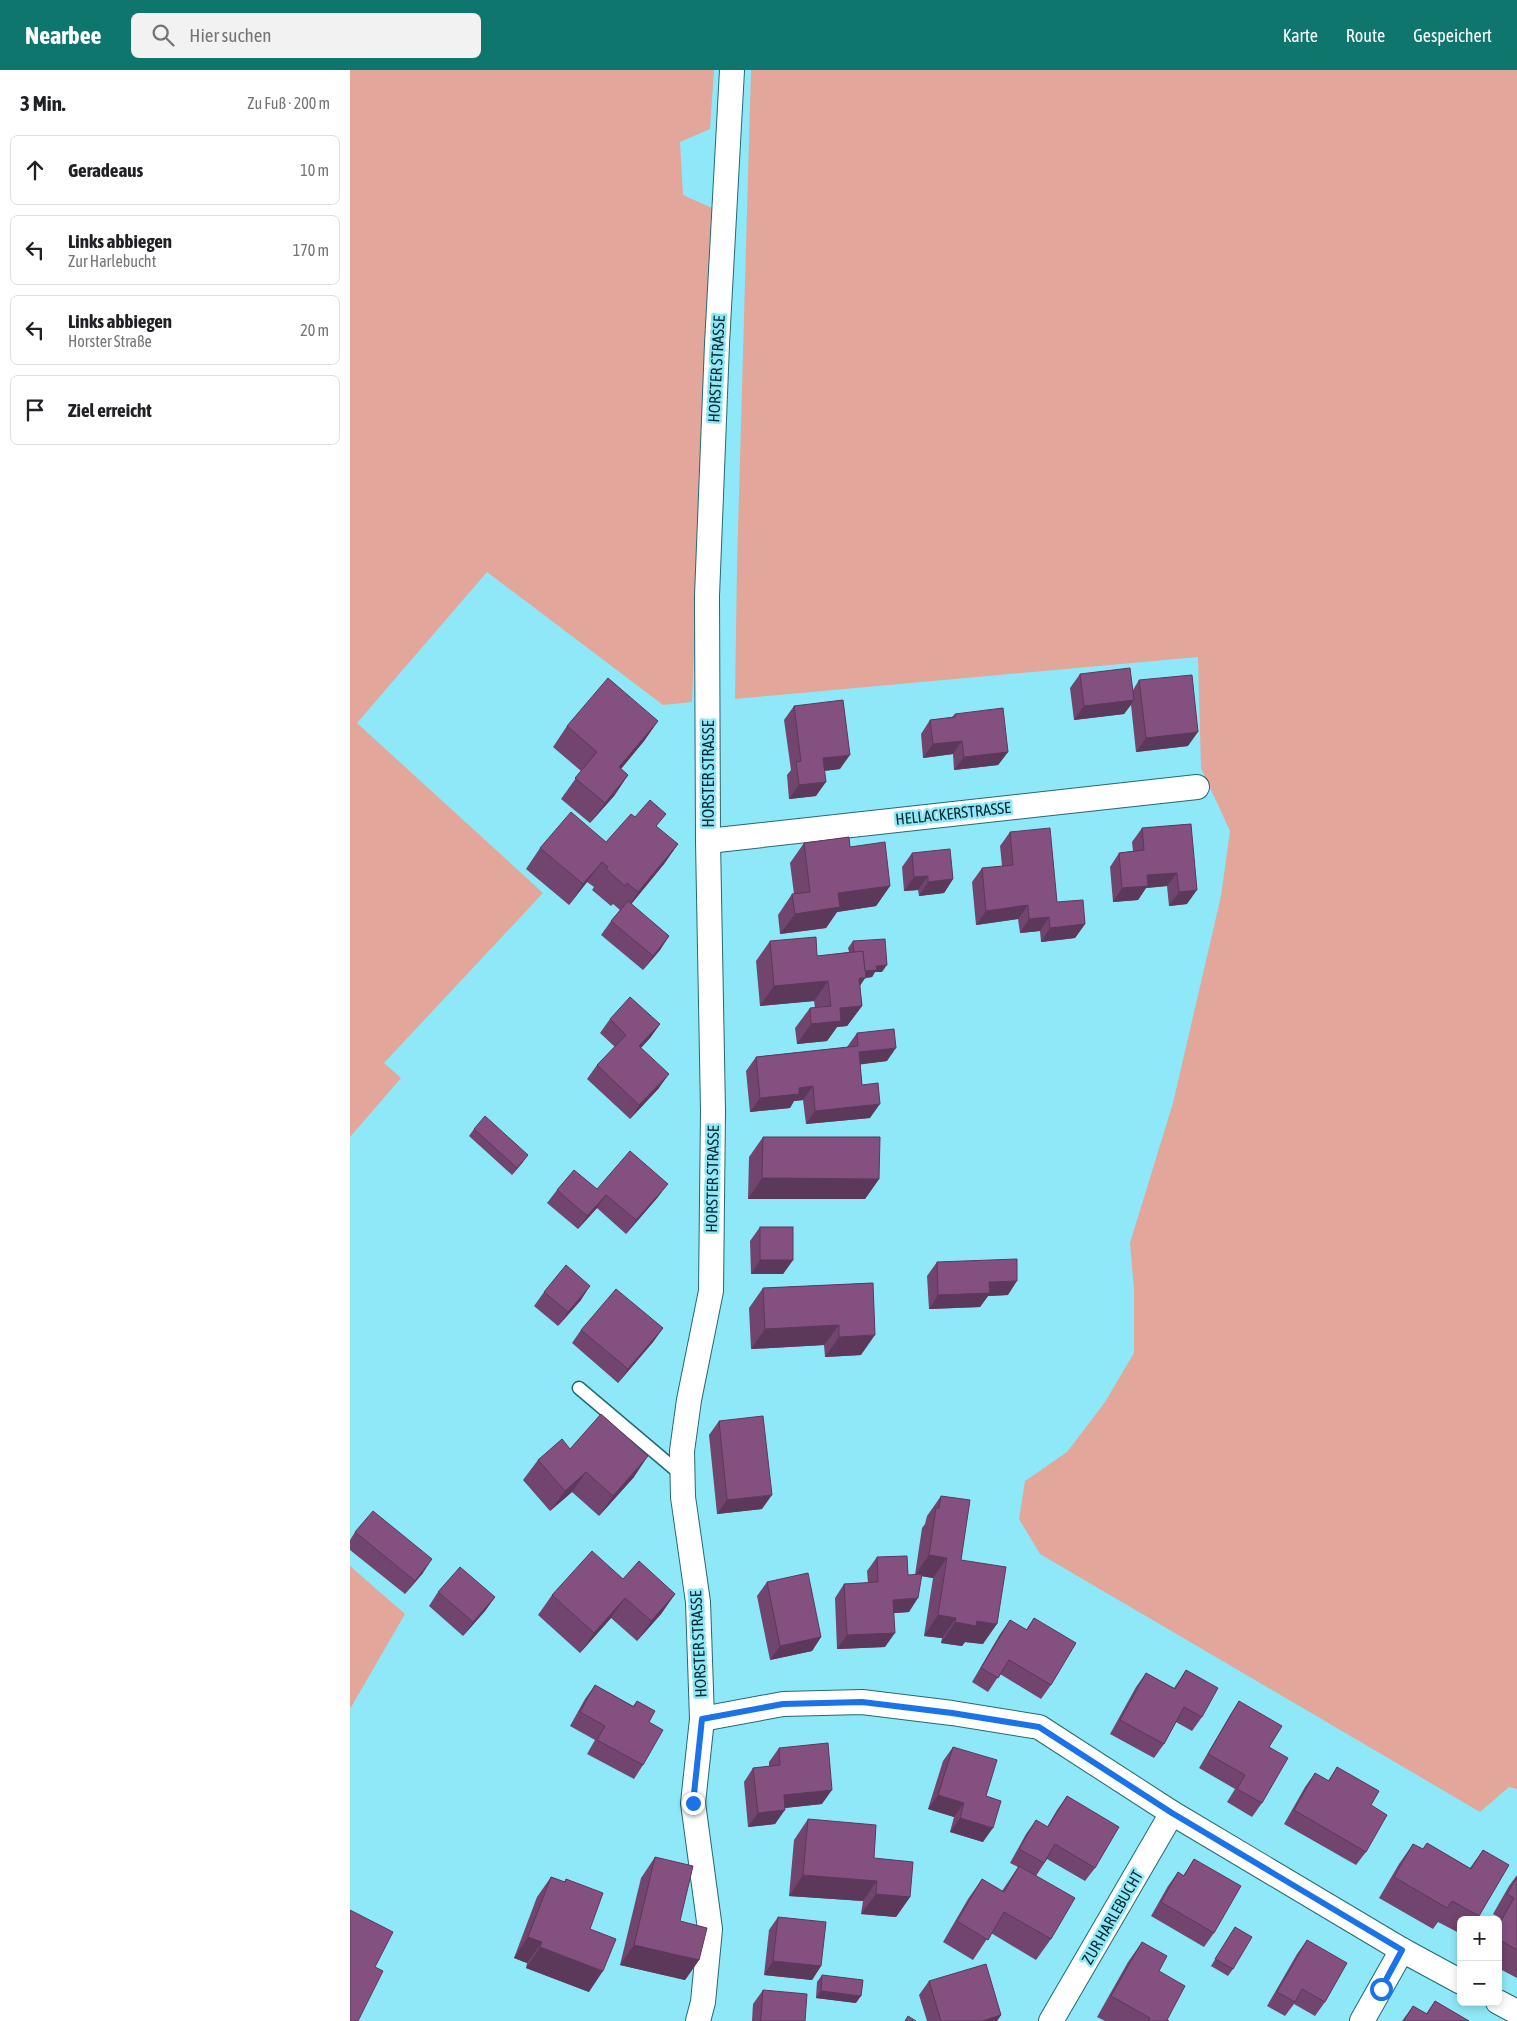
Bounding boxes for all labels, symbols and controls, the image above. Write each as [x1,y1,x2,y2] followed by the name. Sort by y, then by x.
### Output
[131,13,481,58] search box
[149,21,177,49] icon: search
[25,22,101,49] text: Nearbee
[189,24,272,46] text: Hier suchen
[1283,25,1318,46] text: Karte
[1346,25,1385,46] text: Route
[1413,25,1492,46] text: Gespeichert
[20,91,66,115] text: 3 Min.
[247,94,330,112] text: Zu Fuß · 200 m
[21,156,49,184] icon: ahead
[68,159,143,181] text: Geradeaus
[300,161,329,179] text: 10 m
[68,230,172,252] text: Links abbiegen
[21,236,49,264] icon: left
[293,241,329,259] text: 170 m
[68,252,156,270] text: Zur Harlebucht
[68,310,172,332] text: Links abbiegen
[704,315,728,423] street label: HORSTER STRASSE
[21,316,49,344] icon: left
[300,321,329,339] text: 20 m
[68,332,152,350] text: Horster Straße
[21,396,49,424] icon: arrive
[68,399,152,421] text: Ziel erreicht
[699,720,717,828] street label: HORSTER STRASSE
[894,798,1012,828] street label: HELLACKERSTRASSE
[702,1125,722,1233] street label: HORSTER STRASSE
[686,1590,710,1698] street label: HORSTER STRASSE
[682,1792,705,1815] route end
[1078,1867,1146,1967] street label: ZUR HARLEBUCHT
[1457,1916,1502,2006] map controls
[1457,1916,1502,1961] button: +
[1457,1961,1502,2006] button: −
[1370,1978,1393,2001] route start

